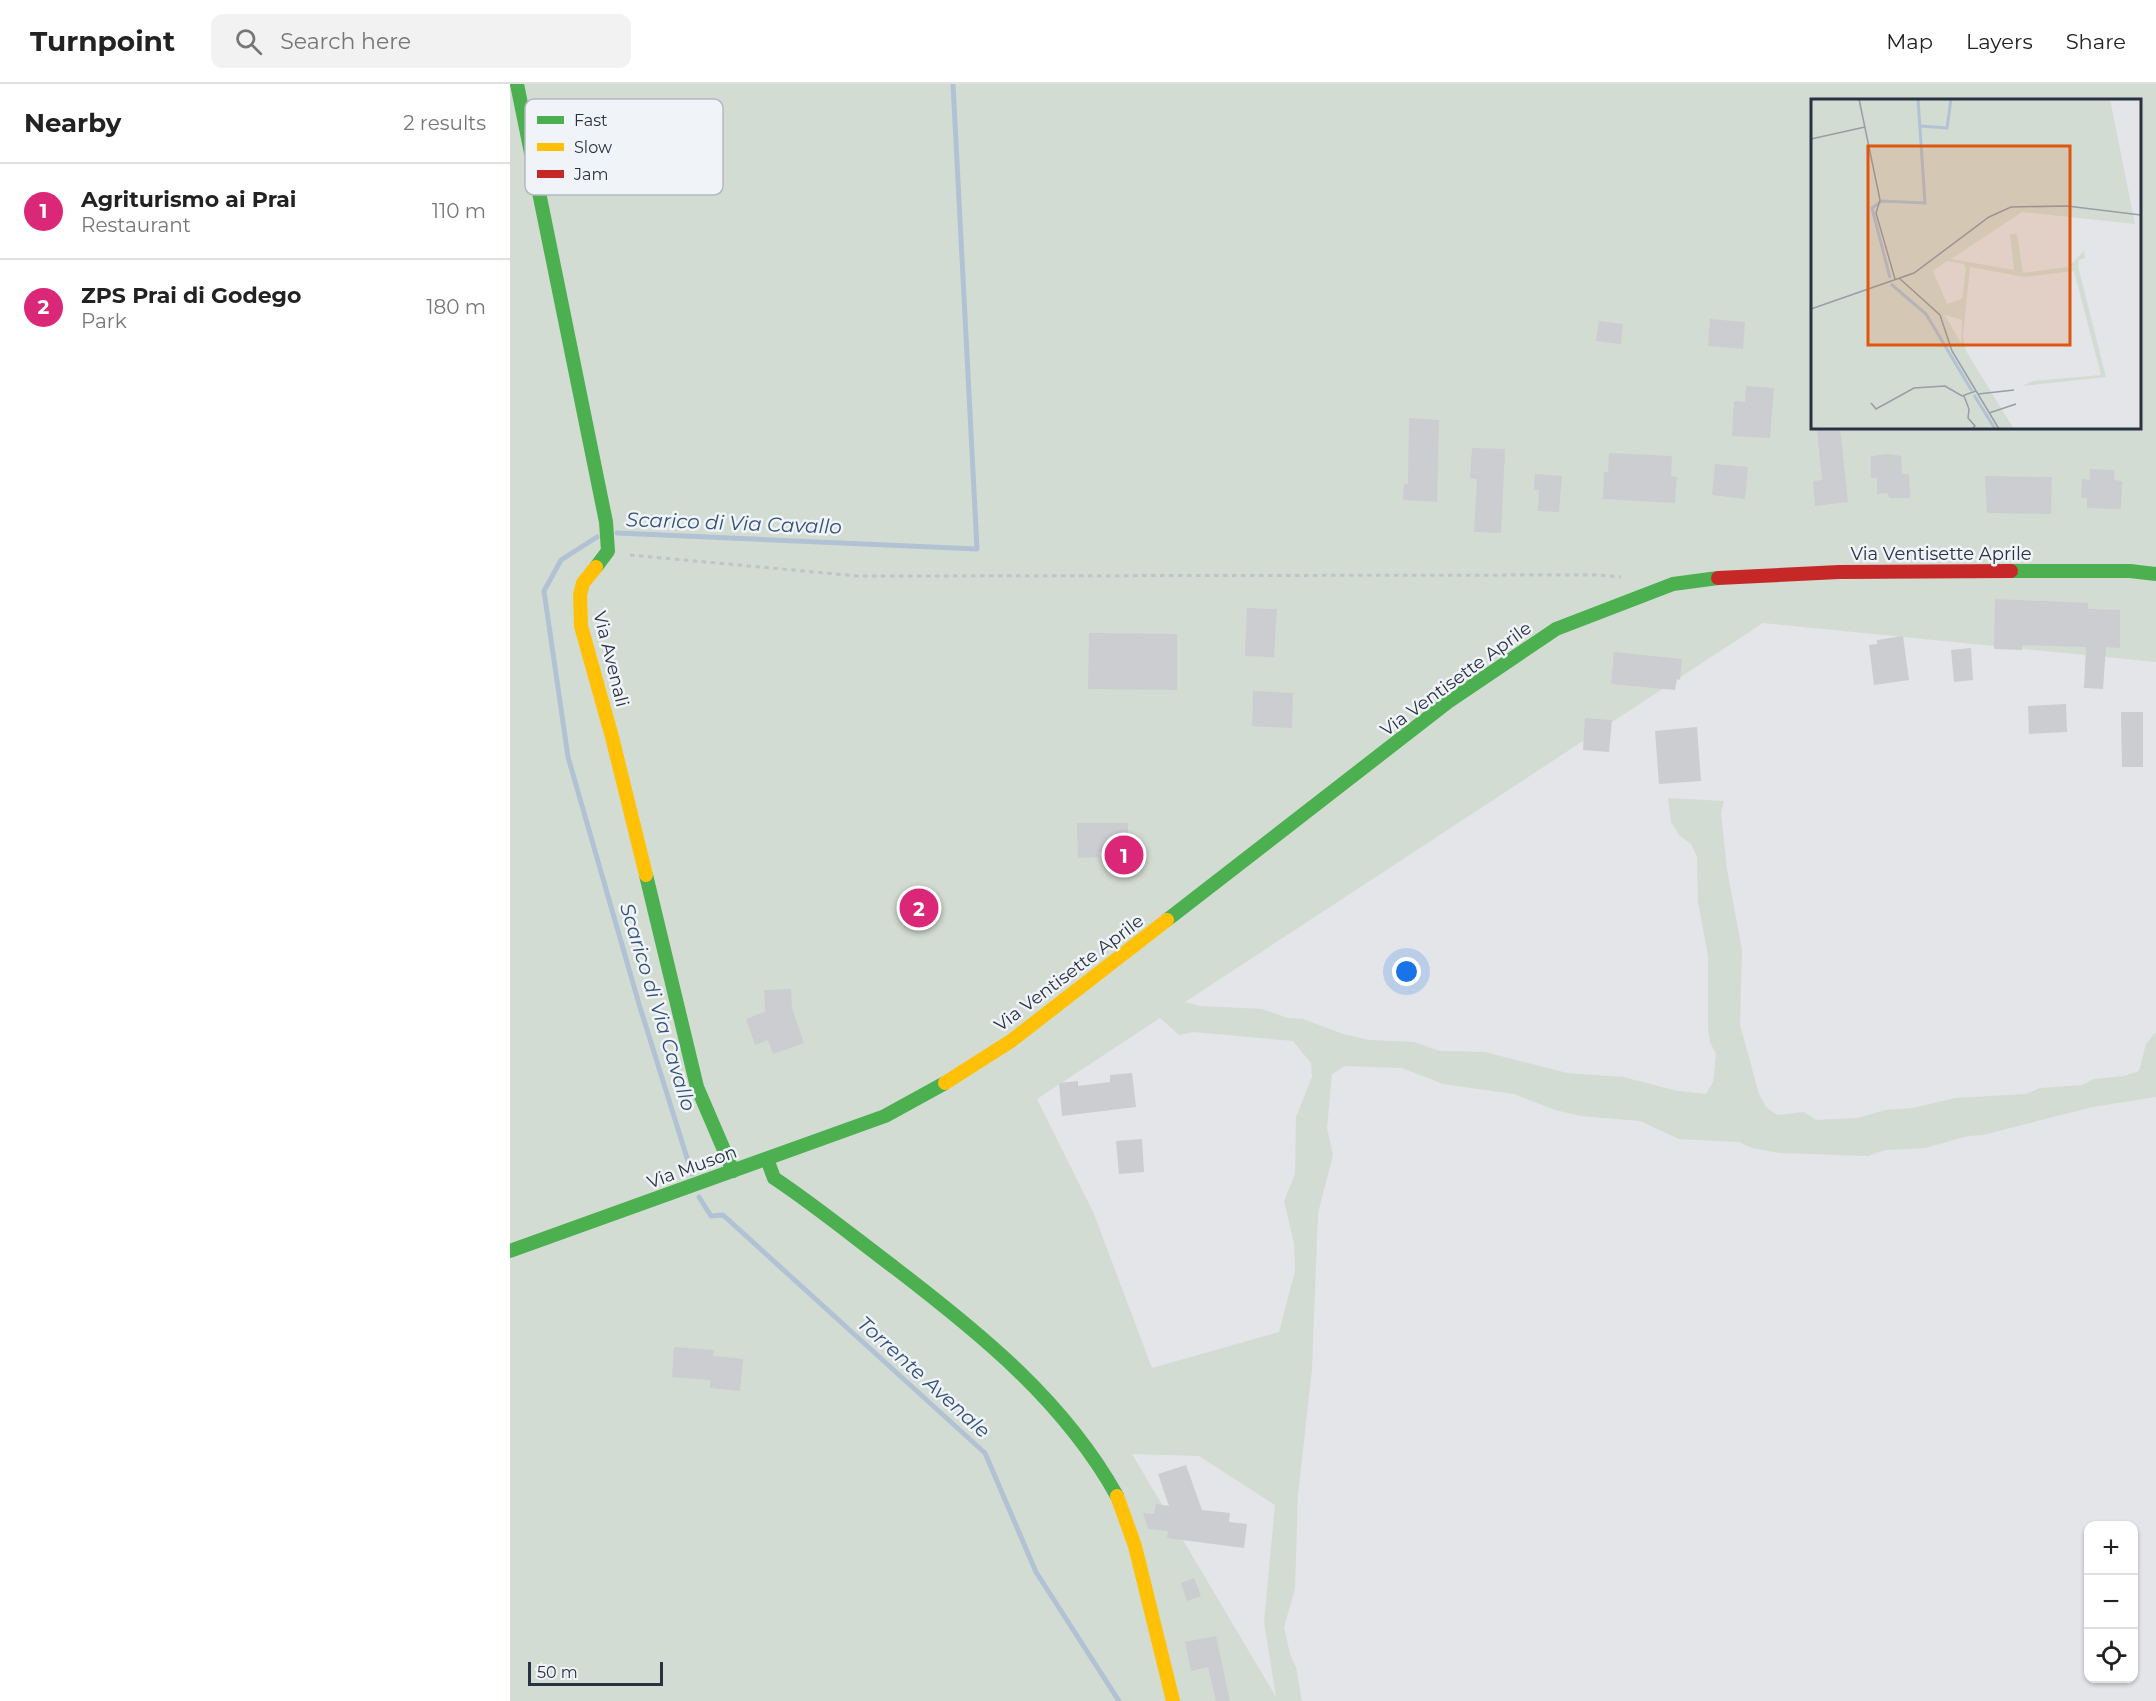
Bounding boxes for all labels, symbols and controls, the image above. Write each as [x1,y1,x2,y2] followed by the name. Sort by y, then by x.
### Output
[211,14,631,68] search box
[30,24,175,58] text: Turnpoint
[232,25,265,58] icon: search
[280,28,411,55] text: Search here
[1886,29,1933,54] text: Map
[1966,29,2033,54] text: Layers
[2066,29,2126,54] text: Share
[525,99,723,195] legend
[1811,99,2141,429] inset map
[24,107,121,139] text: Nearby
[403,111,486,135] text: 2 results
[574,111,608,130] text: Fast
[574,138,612,157] text: Slow
[573,165,608,184] text: Jam
[81,186,296,213] text: Agriturismo ai Prai
[40,199,47,223] text: 1
[432,199,486,223] text: 110 m
[81,213,191,237] text: Restaurant
[81,282,301,309] text: ZPS Prai di Godego
[38,295,49,319] text: 2
[426,295,486,319] text: 180 m
[81,309,127,333] text: Park
[626,507,842,539] water label: Scarico di Via Cavallo
[1850,543,2032,565] street label: Via Ventisette Aprile
[589,609,633,709] street label: Via Avenali
[1376,617,1536,741] street label: Via Ventisette Aprile
[1104,832,1144,878] pin: 1
[900,886,938,930] pin: 2
[615,900,701,1114] water label: Scarico di Via Cavallo
[990,910,1148,1036] street label: Via Ventisette Aprile
[1392,957,1421,986] your location
[644,1141,740,1193] street label: Via Muson
[853,1311,995,1443] water label: Torrente Avenale
[2084,1521,2138,1683] map controls
[2084,1521,2138,1575] button: +
[2084,1575,2138,1629] button: −
[2084,1629,2138,1683] button: locate
[528,1659,663,1686] scale bar
[537,1663,578,1682] text: 50 m

